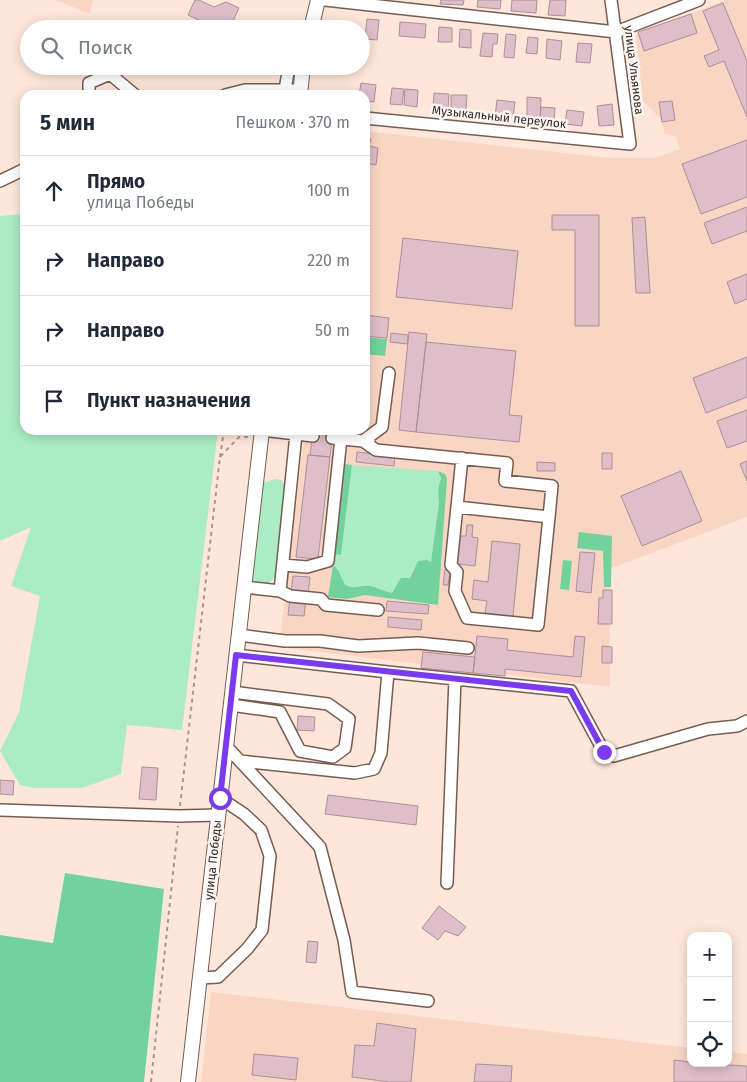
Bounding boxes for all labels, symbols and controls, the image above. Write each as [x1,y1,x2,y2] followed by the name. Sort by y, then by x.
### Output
[20,20,370,75] search box
[622,25,646,115] street label: улица Ульянова
[38,34,66,62] icon: search
[78,36,132,59] text: Поиск
[431,103,568,131] street label: Музыкальный переулок
[40,110,95,136] text: 5 мин
[235,113,350,132] text: Пешком · 370 m
[87,170,145,193] text: Прямо
[40,177,68,205] icon: ahead
[307,181,350,200] text: 100 m
[87,193,194,212] text: улица Победы
[40,247,68,275] icon: right
[87,249,164,272] text: Направо
[307,251,350,270] text: 220 m
[40,317,68,345] icon: right
[87,319,164,342] text: Направо
[315,321,350,340] text: 50 m
[40,387,68,415] icon: arrive
[87,389,251,412] text: Пункт назначения
[593,741,616,764] route end
[209,787,232,810] route start
[202,819,224,901] street label: улица Победы
[687,932,732,1067] map controls
[687,932,732,977] button: +
[687,977,732,1022] button: −
[687,1022,732,1067] button: locate

